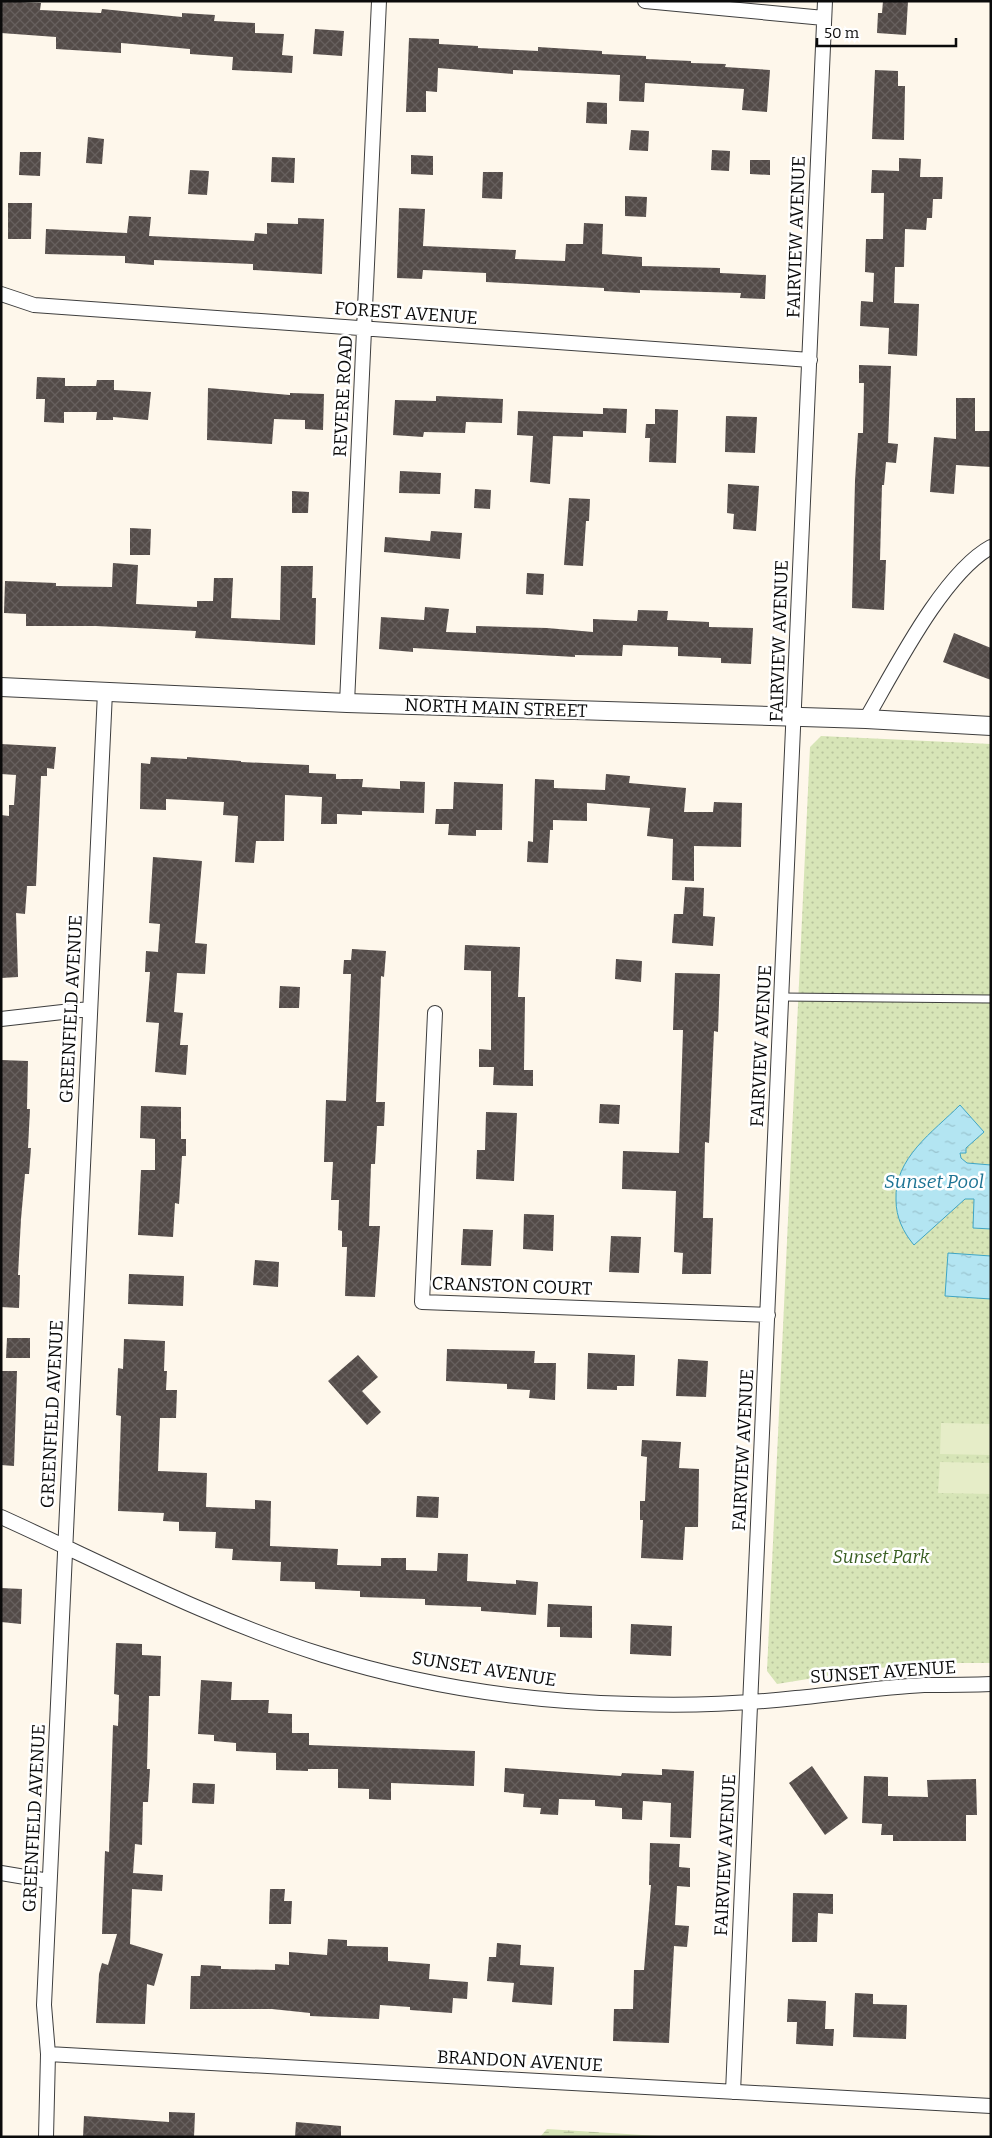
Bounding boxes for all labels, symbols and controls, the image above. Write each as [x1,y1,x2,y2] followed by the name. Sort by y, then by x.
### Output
[817,15,956,47] scale bar
[824,24,860,42] text: 50 m
[782,156,810,318] street label: FAIRVIEW AVENUE
[334,297,478,329] street label: FOREST AVENUE
[329,335,357,457] street label: REVERE ROAD
[765,560,793,722] street label: FAIRVIEW AVENUE
[404,694,588,722] street label: NORTH MAIN STREET
[55,914,87,1104] street label: GREENFIELD AVENUE
[746,964,776,1128] street label: FAIRVIEW AVENUE
[884,1170,984,1193] water label: Sunset Pool
[431,1272,593,1300] street label: CRANSTON COURT
[36,1319,68,1509] street label: GREENFIELD AVENUE
[728,1368,758,1532] street label: FAIRVIEW AVENUE
[832,1546,930,1568] park label: Sunset Park
[410,1647,558,1691] street label: SUNSET AVENUE
[809,1656,957,1688] street label: SUNSET AVENUE
[18,1723,50,1913] street label: GREENFIELD AVENUE
[710,1773,740,1937] street label: FAIRVIEW AVENUE
[436,2046,604,2076] street label: BRANDON AVENUE

